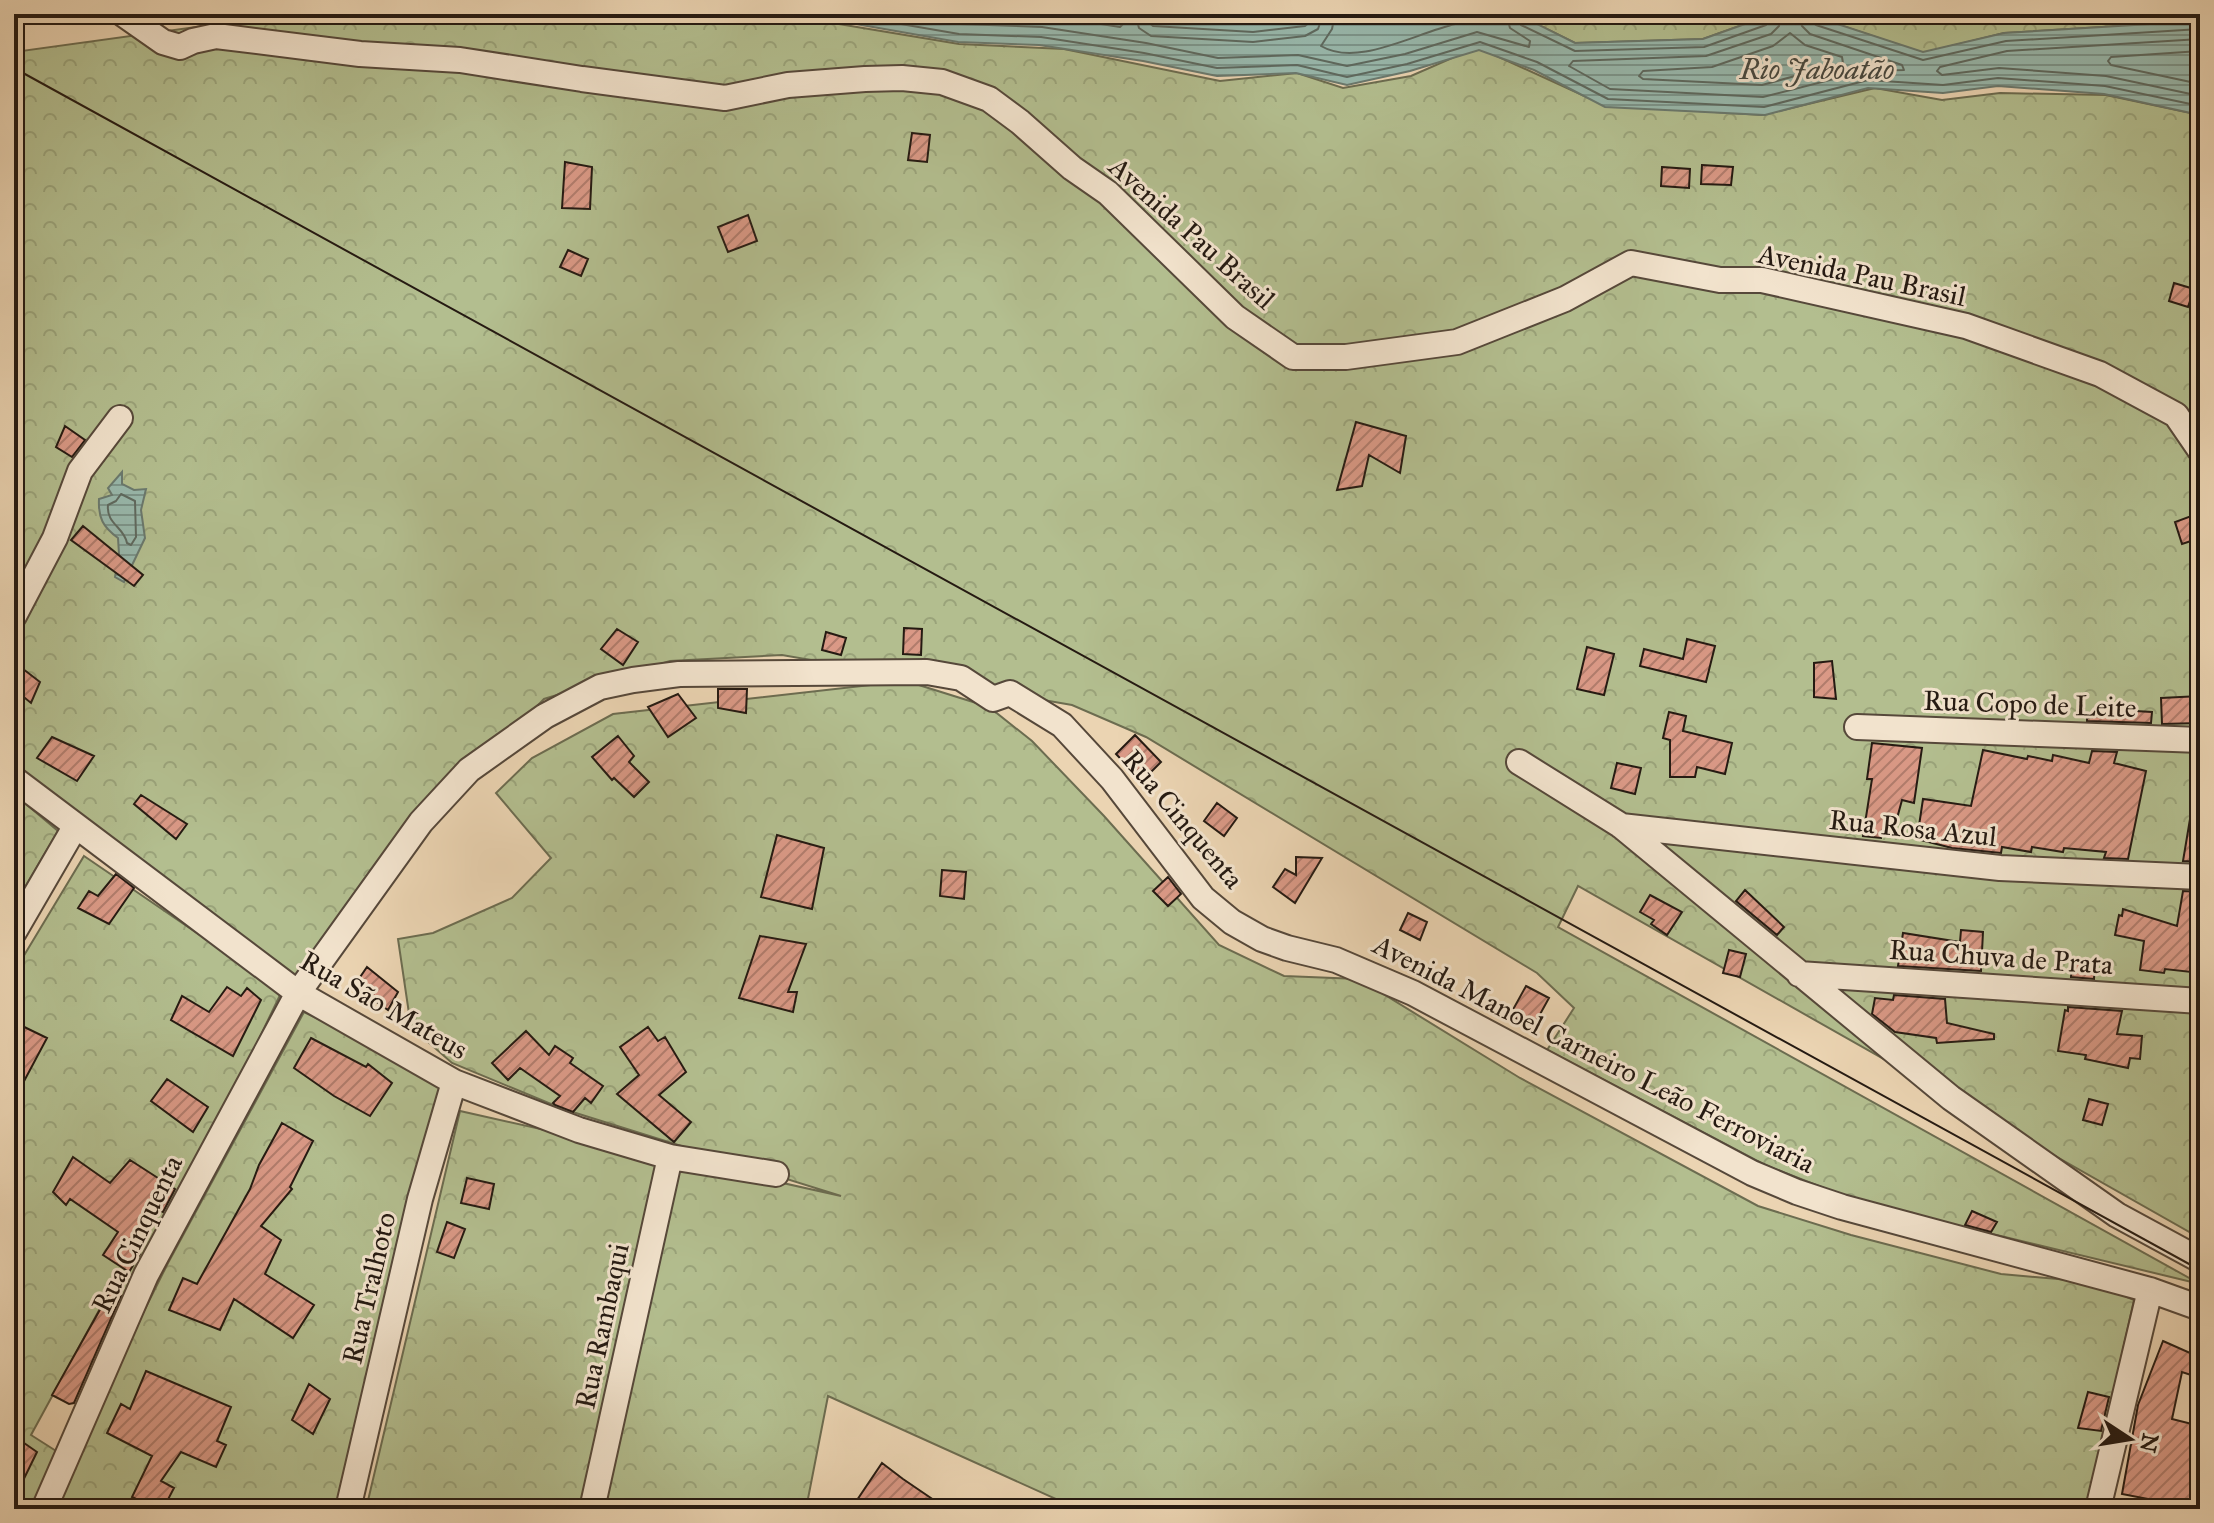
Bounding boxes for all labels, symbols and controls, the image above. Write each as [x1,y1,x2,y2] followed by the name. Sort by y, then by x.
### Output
[1739,51,1894,87] water label: Rio Jaboatão
[1101,149,1283,317] street label: Avenida Pau Brasil
[1754,236,1970,314] street label: Avenida Pau Brasil
[1923,683,2137,725] street label: Rua Copo de Leite
[1115,742,1251,896] street label: Rua Cinquenta
[1827,802,1999,854] street label: Rua Rosa Azul
[1366,926,1821,1181] street label: Avenida Manoel Carneiro Leão Ferroviaria
[1888,932,2114,982] street label: Rua Chuva de Prata
[294,943,474,1067] street label: Rua São Mateus
[84,1149,190,1318] street label: Rua Cinquenta
[335,1209,403,1367] street label: Rua Tralhoto
[567,1240,637,1412] street label: Rua Rambaqui
[2090,1399,2170,1479] north arrow
[2134,1431,2164,1455] text: N

